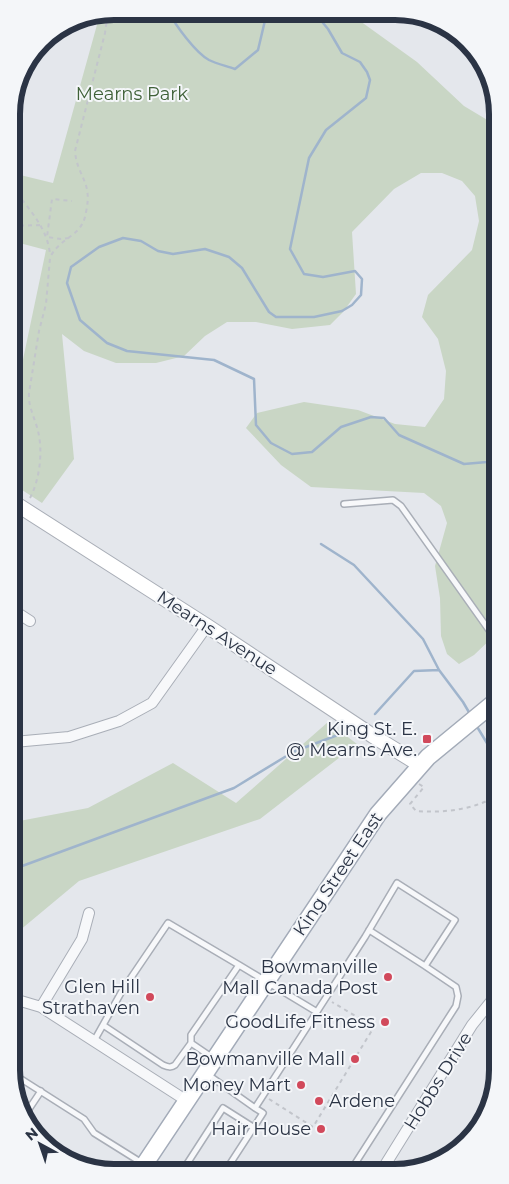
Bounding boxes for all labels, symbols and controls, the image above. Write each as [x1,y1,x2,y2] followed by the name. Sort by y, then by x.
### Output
[76,83,188,105] park label: Mearns Park
[153,586,281,680] street label: Mearns Avenue
[286,718,417,761] place label: King St. E. @ Mearns Ave.
[421,733,433,745] marker: King St. E. @ Mearns Ave.
[288,808,388,940] street label: King Street East
[222,956,378,999] place label: Bowmanville Mall Canada Post
[382,971,394,983] marker: Bowmanville Mall Canada Post
[42,976,140,1019] place label: Glen Hill Strathaven
[144,991,156,1003] marker: Glen Hill Strathaven
[225,1011,375,1033] place label: GoodLife Fitness
[379,1016,391,1028] marker: GoodLife Fitness
[399,1028,477,1134] street label: Hobbs Drive
[186,1048,345,1070] place label: Bowmanville Mall
[349,1053,361,1065] marker: Bowmanville Mall
[183,1074,291,1096] place label: Money Mart
[295,1079,307,1091] marker: Money Mart
[329,1090,395,1112] place label: Ardene
[313,1095,325,1107] marker: Ardene
[211,1118,311,1140] place label: Hair House
[15,1119,65,1169] north arrow
[315,1123,327,1135] marker: Hair House
[22,1124,42,1145] text: N

